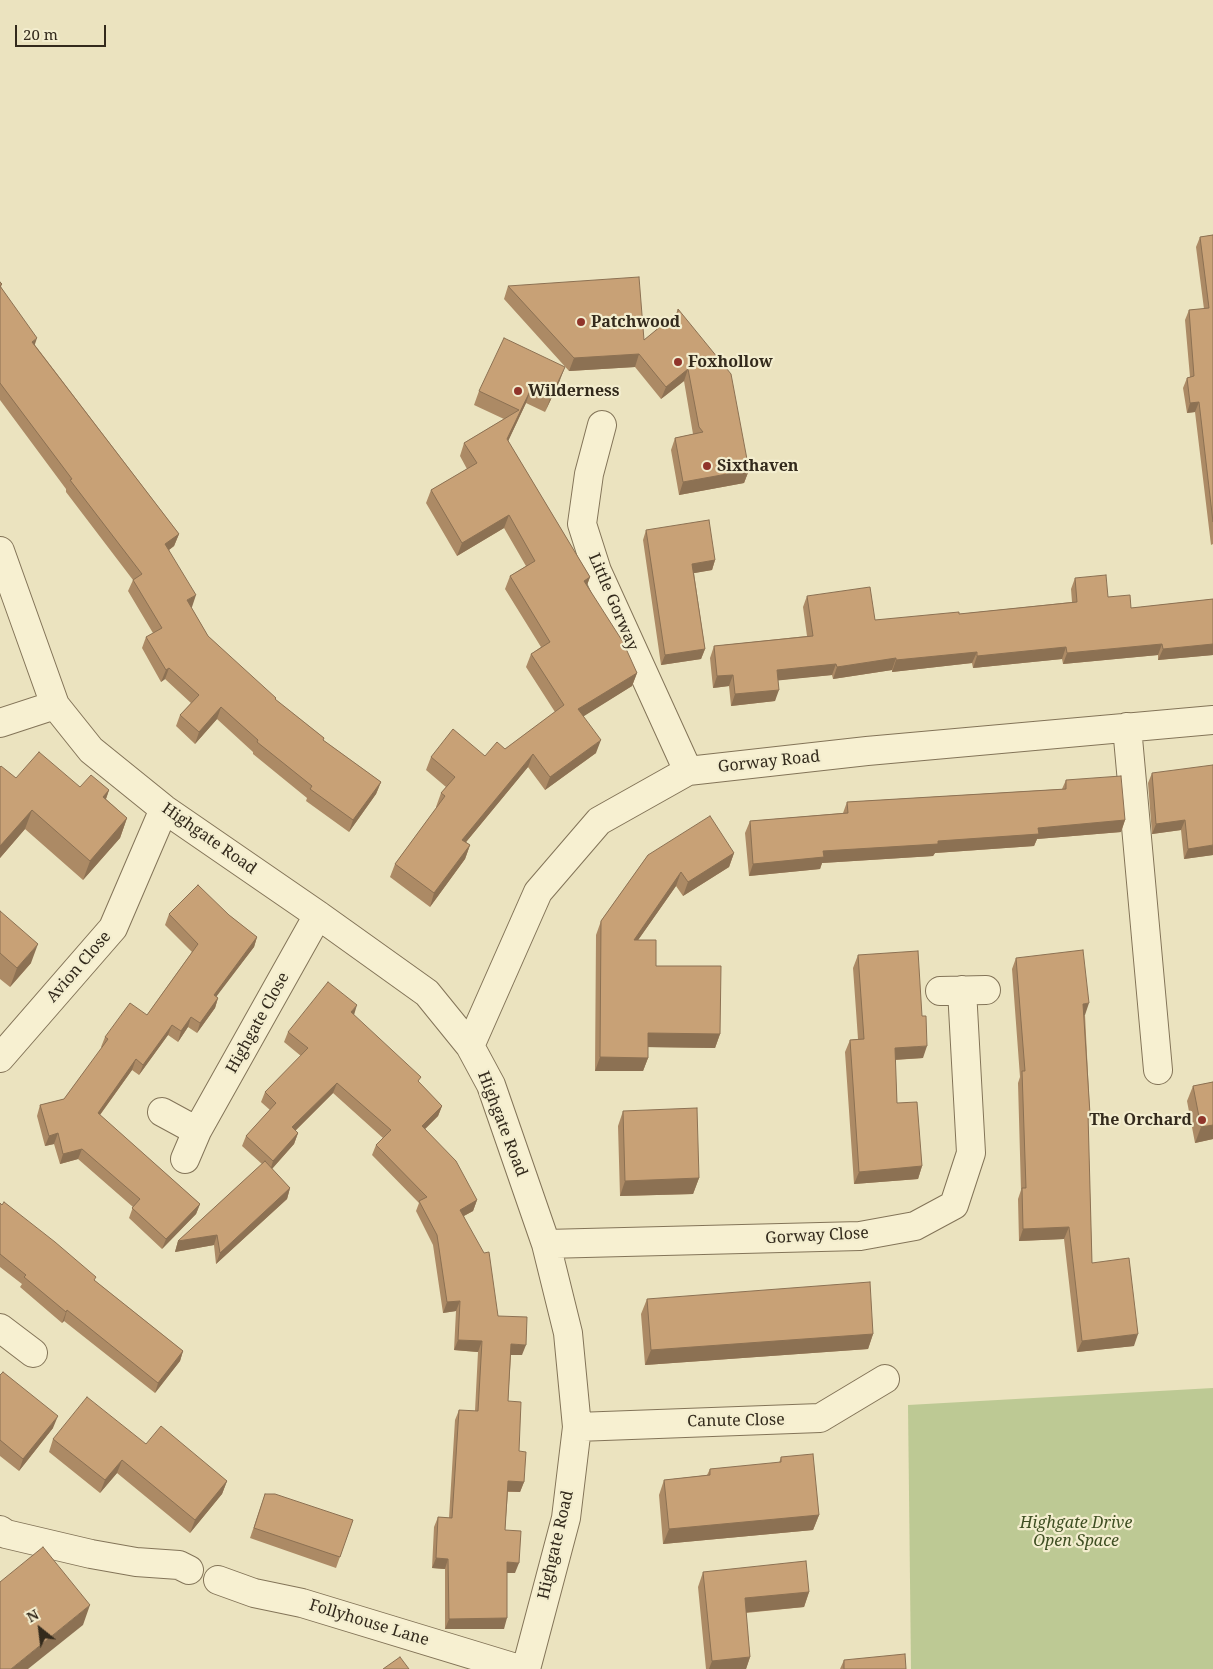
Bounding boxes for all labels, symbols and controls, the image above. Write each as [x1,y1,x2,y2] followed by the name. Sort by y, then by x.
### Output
[18,15,109,47] scale bar
[23,24,58,44] text: 20 m
[591,312,680,332] place label: Patchwood
[575,316,587,328] marker: Patchwood
[688,352,773,372] place label: Foxhollow
[672,356,684,368] marker: Foxhollow
[528,381,619,401] place label: Wilderness
[512,385,524,397] marker: Wilderness
[717,456,799,476] place label: Sixthaven
[701,460,713,472] marker: Sixthaven
[584,551,642,653] street label: Little Gorway
[717,747,821,777] street label: Gorway Road
[158,799,260,879] street label: Highgate Road
[43,927,115,1007] street label: Avion Close
[222,969,294,1077] street label: Highgate Close
[473,1069,531,1179] street label: Highgate Road
[1089,1110,1192,1130] place label: The Orchard
[1196,1114,1208,1126] marker: The Orchard
[765,1224,869,1248] street label: Gorway Close
[687,1411,785,1431] street label: Canute Close
[534,1489,578,1601] street label: Highgate Road
[1020,1513,1132,1551] park label: Highgate Drive Open Space
[307,1596,431,1650] street label: Follyhouse Lane
[15,1604,65,1654] north arrow
[23,1604,42,1626] text: N

